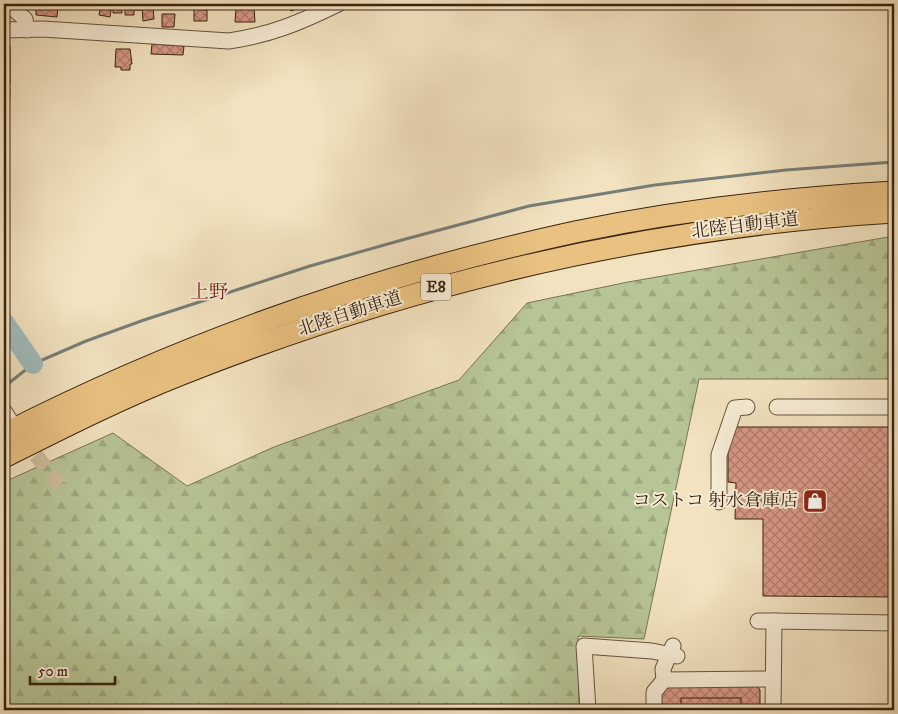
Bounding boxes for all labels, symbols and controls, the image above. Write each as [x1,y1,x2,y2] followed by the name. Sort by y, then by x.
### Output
[690,209,800,243] street label: 北陸自動車道
[421,274,451,300] road number: E8
[190,281,228,304] district label: 上野
[295,287,405,341] street label: 北陸自動車道
[802,488,828,514] shop icon: コストコ 射水倉庫店
[633,490,798,512] place label: コストコ 射水倉庫店
[30,654,115,686] scale bar
[38,662,68,681] text: 50 m

